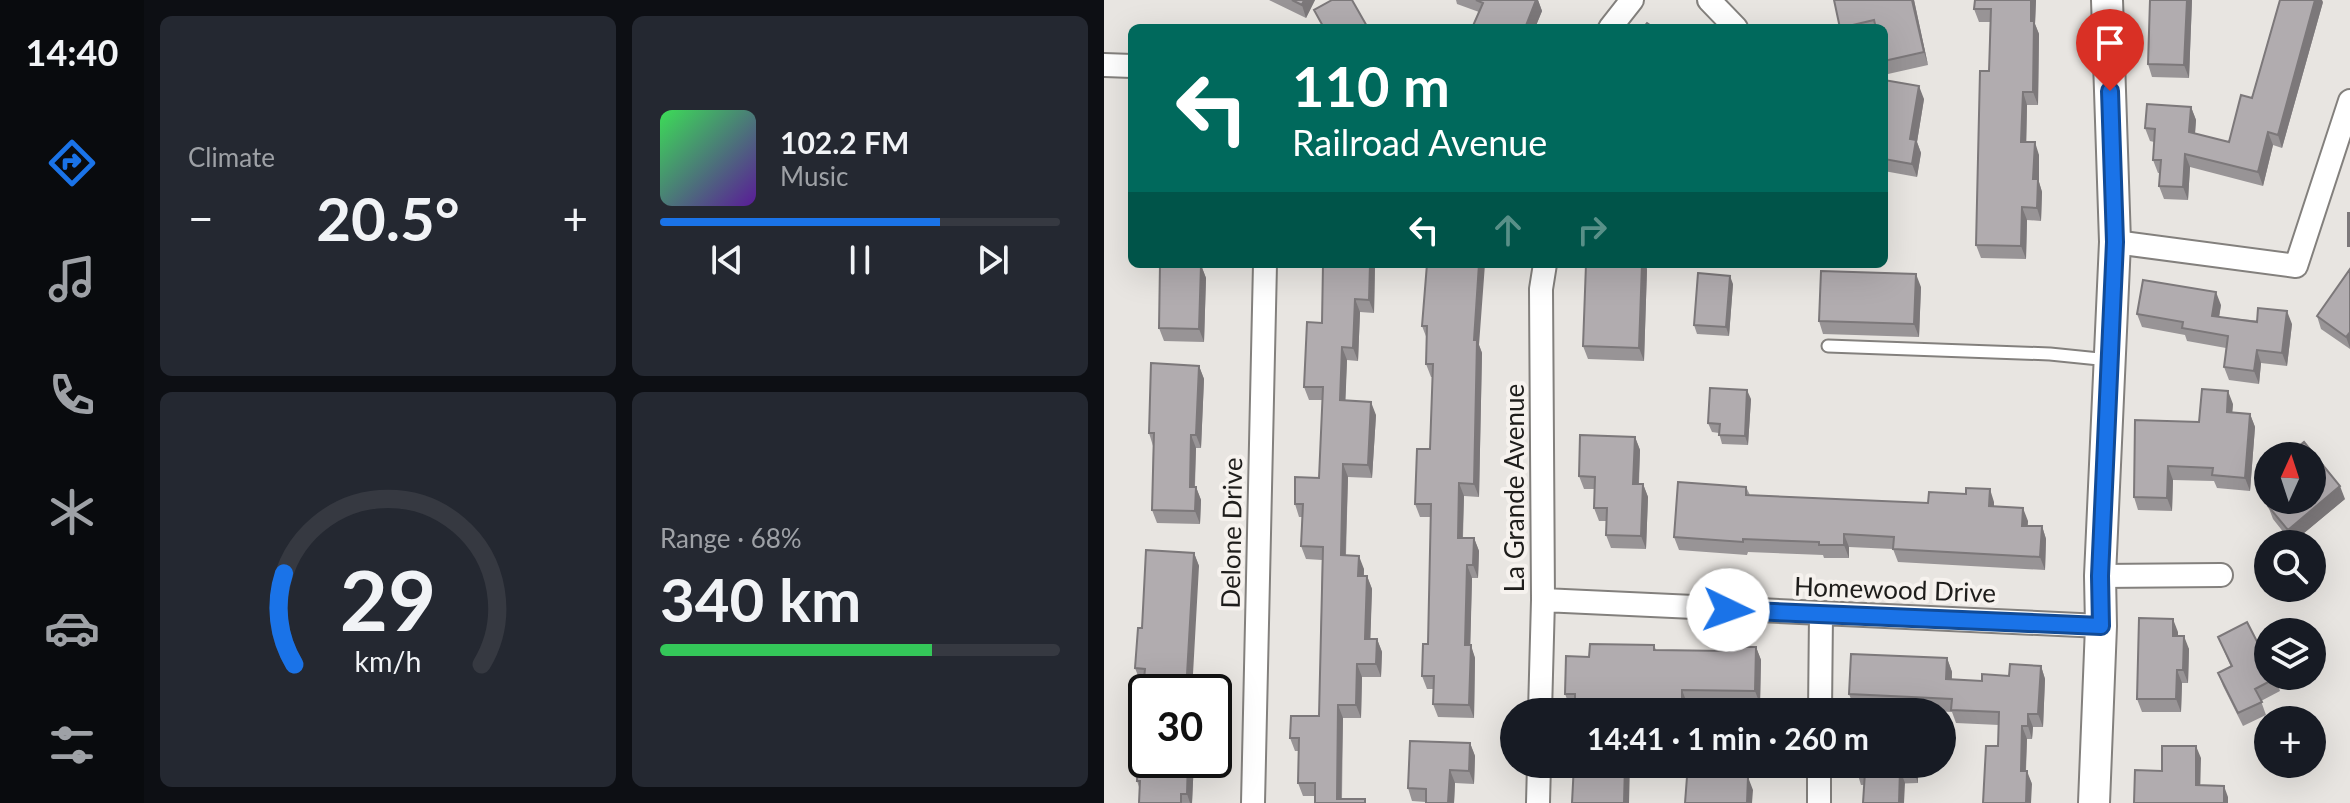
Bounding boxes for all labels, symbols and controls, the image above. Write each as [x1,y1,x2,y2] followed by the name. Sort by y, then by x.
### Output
[2076,9,2144,91] pin
[2088,21,2132,65] icon: arrive
[26,30,118,74] text: 14:40
[1292,52,1450,119] text: 110 m
[1160,56,1264,160] icon: left
[1292,120,1547,164] text: Railroad Avenue
[780,124,909,160] text: 102.2 FM
[44,135,100,191] icon: directions
[188,141,275,173] text: Climate
[780,160,848,192] text: Music
[316,182,460,254] text: 20.5°
[188,192,214,244] text: −
[562,192,588,244] text: +
[1402,208,1446,252] icon: left
[1486,208,1530,252] icon: ahead
[1570,208,1614,252] icon: right
[705,238,749,282] icon: previous
[838,238,882,282] icon: pause
[971,238,1015,282] icon: next
[44,251,100,307] icon: music
[44,367,100,423] icon: phone
[1498,384,1530,592] street label: La Grande Avenue
[2254,442,2326,514] north arrow
[2254,442,2326,778] map controls
[1214,457,1248,609] street label: Delone Drive
[44,484,100,540] icon: climate
[660,522,802,554] text: Range · 68%
[2254,530,2326,602] button: search
[340,549,436,649] text: 29
[660,563,861,635] text: 340 km
[1686,568,1770,652] position arrow
[1793,569,1997,609] street label: Homewood Drive
[44,600,100,656] icon: car
[2254,618,2326,690] button: layers
[355,644,421,678] text: km/h
[1128,674,1232,778] speed limit sign: 30
[2254,706,2326,778] button: +
[44,717,100,773] icon: filters
[1587,720,1869,756] text: 14:41 · 1 min · 260 m

